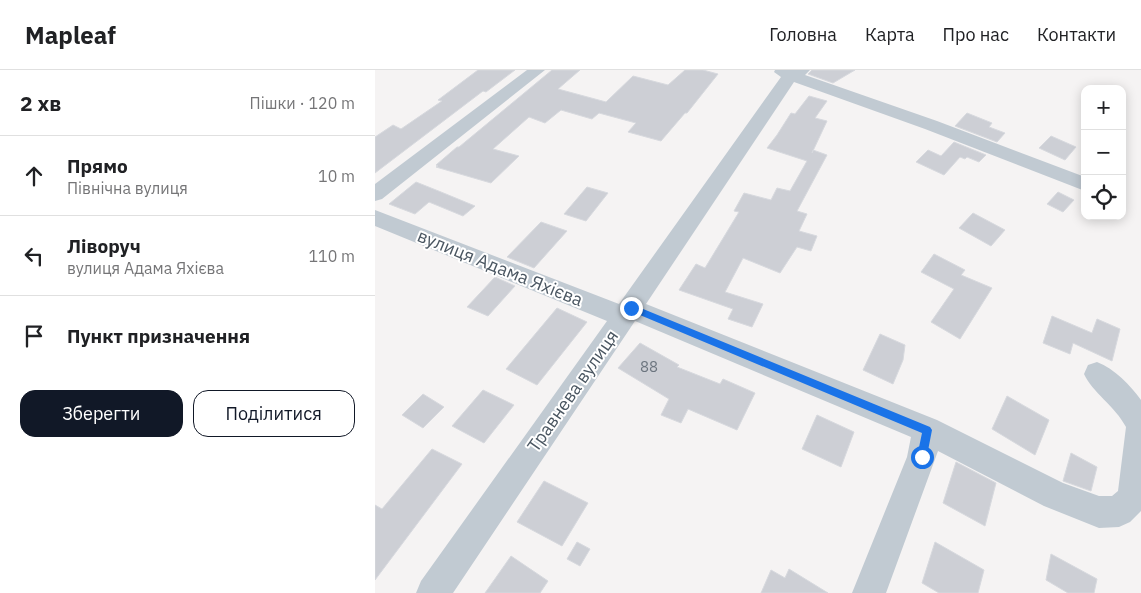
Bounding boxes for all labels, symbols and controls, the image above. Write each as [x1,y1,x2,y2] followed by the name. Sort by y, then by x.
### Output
[25,19,116,51] text: Mapleaf
[769,23,837,46] text: Головна
[865,23,915,46] text: Карта
[943,23,1009,46] text: Про нас
[1037,23,1116,46] text: Контакти
[1081,85,1126,220] map controls
[1081,85,1126,130] button: +
[20,89,61,117] text: 2 хв
[250,93,355,113] text: Пішки · 120 m
[1081,130,1126,175] button: −
[67,154,128,178] text: Прямо
[20,162,48,190] icon: ahead
[318,166,355,186] text: 10 m
[1081,175,1126,220] button: locate
[67,178,188,198] text: Північна вулиця
[414,224,587,311] street label: вулиця Адама Яхієва
[67,234,141,258] text: Ліворуч
[20,242,48,270] icon: left
[308,246,355,266] text: 110 m
[67,258,224,278] text: вулиця Адама Яхієва
[620,297,643,320] route end
[20,322,48,350] icon: arrive
[67,324,250,348] text: Пункт призначення
[522,325,623,456] street label: Травнева вулиця
[640,357,658,376] house number: 88
[20,390,183,437] button: Зберегти
[193,390,355,437] button: Поділитися
[911,446,934,469] route start

